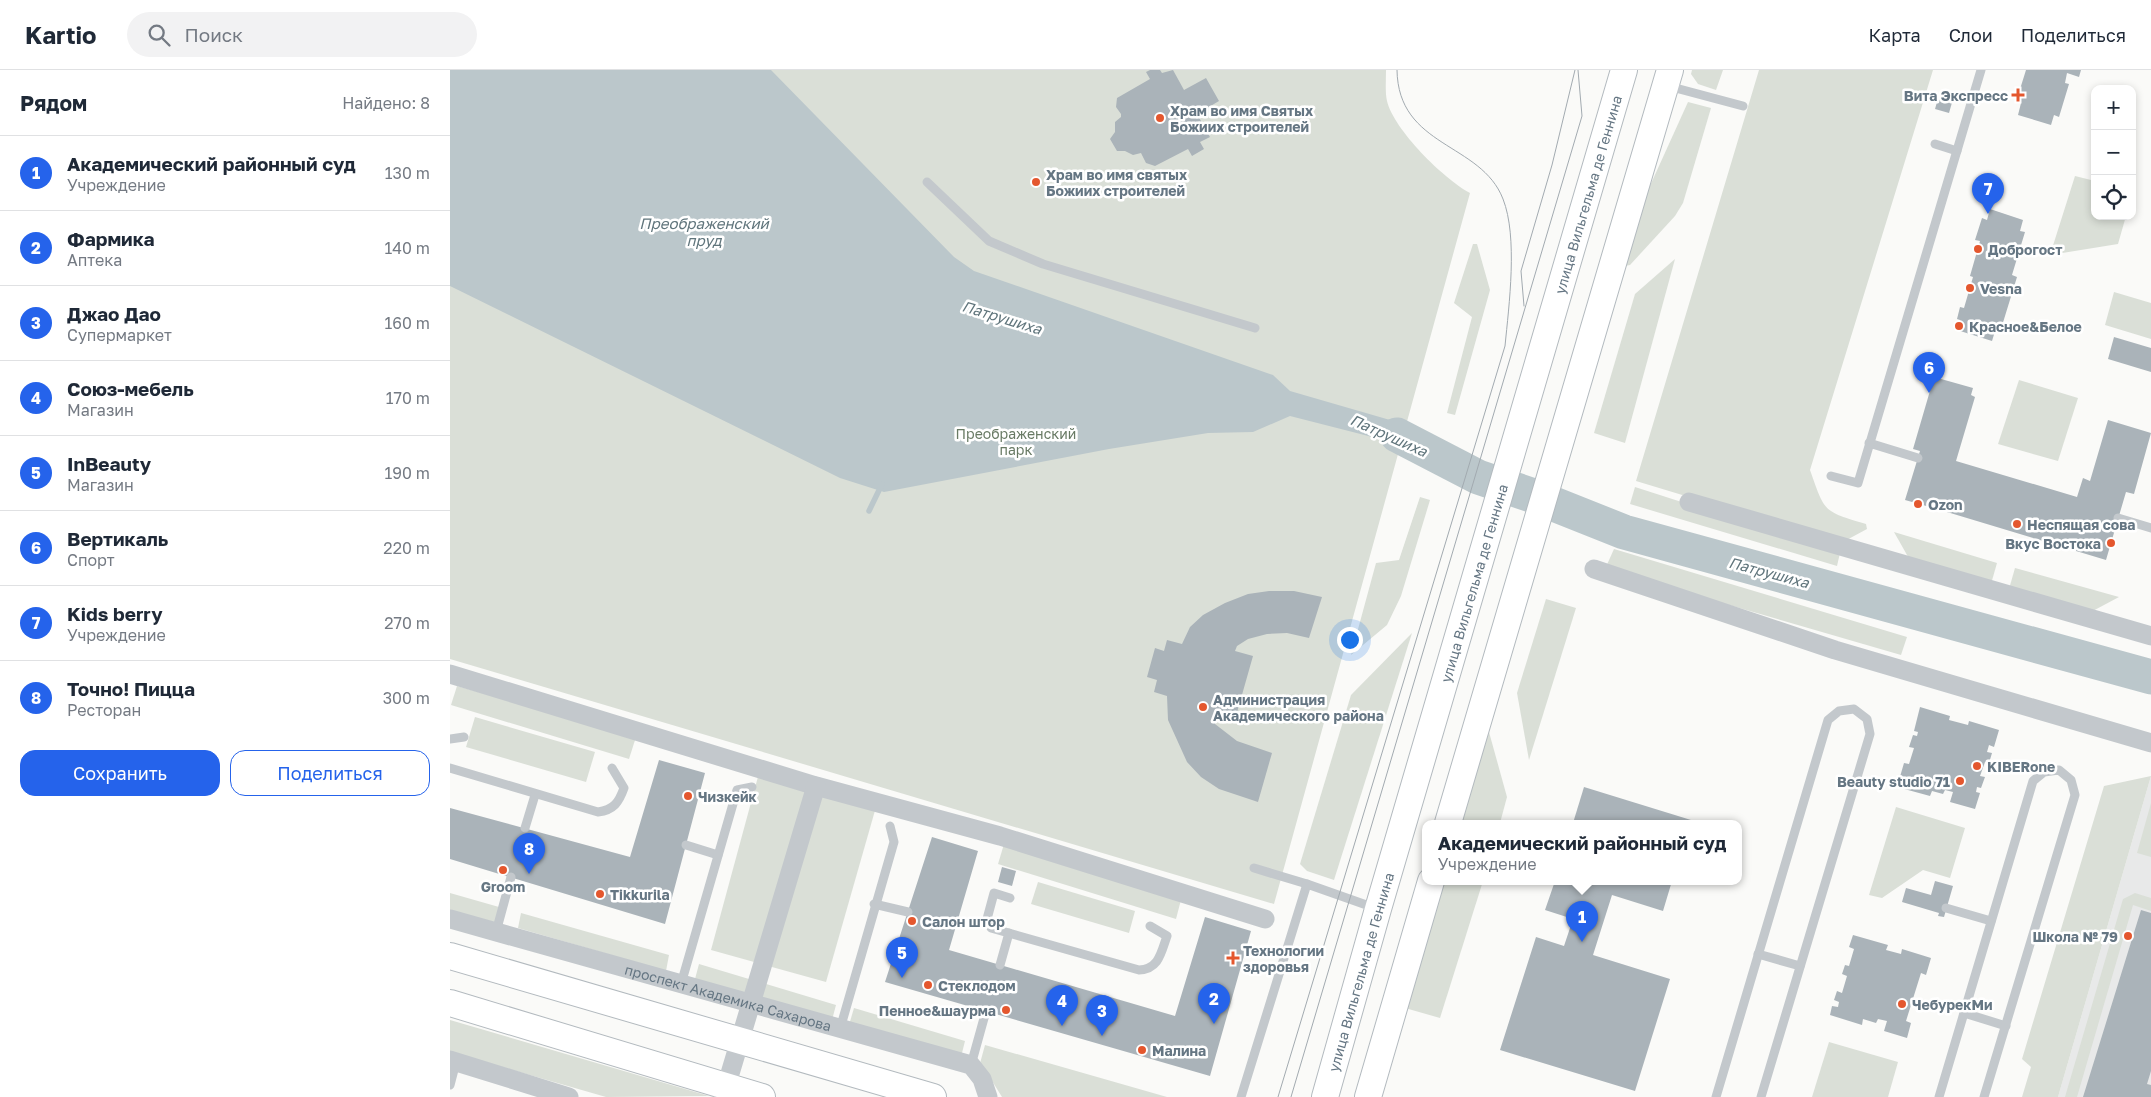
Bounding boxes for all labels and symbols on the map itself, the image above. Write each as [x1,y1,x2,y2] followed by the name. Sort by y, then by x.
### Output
[1904,87,2008,104] place label: Вита Экспресс
[2012,89,2024,101] marker: Вита Экспресс
[1550,93,1625,296] street label: улица Вильгельма де Геннина
[1170,102,1313,135] place label: Храм во имя Святых Божиих строителей
[1154,112,1166,124] marker: Храм во имя Святых Божиих строителей
[1046,166,1187,199] place label: Храм во имя святых Божиих строителей
[1972,173,2004,214] pin: 7
[1030,176,1042,188] marker: Храм во имя святых Божиих строителей
[639,214,770,250] water label: Преображенский пруд
[1988,241,2062,258] place label: Доброгост
[1972,243,1984,255] marker: Доброгост
[1980,280,2022,297] place label: Vesna
[1964,282,1976,294] marker: Vesna
[960,296,1044,339] water label: Патрушиха
[1969,318,2082,335] place label: Красное&Белое
[1953,320,1965,332] marker: Красное&Белое
[1913,352,1945,393] pin: 6
[1347,410,1431,461] water label: Патрушиха
[956,425,1076,458] park label: Преображенский парк
[1436,482,1511,684] street label: улица Вильгельма де Геннина
[1928,496,1963,513] place label: Ozon
[1912,498,1924,510] marker: Ozon
[2027,516,2135,533] place label: Неспящая сова
[2011,518,2023,530] marker: Неспящая сова
[2005,535,2101,552] place label: Вкус Востока
[2105,537,2117,549] marker: Вкус Востока
[1727,553,1811,592] water label: Патрушиха
[1337,627,1363,653] your location
[1213,691,1384,724] place label: Администрация Академического района
[1197,701,1209,713] marker: Администрация Академического района
[1987,758,2055,775] place label: KIBERone
[1971,760,1983,772] marker: KIBERone
[1837,773,1950,790] place label: Beauty studio 71
[1954,775,1966,787] marker: Beauty studio 71
[698,788,757,805] place label: Чизкейк
[682,790,694,802] marker: Чизкейк
[513,833,545,874] pin: 8
[497,864,509,876] marker: Groom
[1324,870,1397,1073] street label: улица Вильгельма де Геннина
[481,878,525,895] place label: Groom
[610,886,670,903] place label: Tikkurila
[594,888,606,900] marker: Tikkurila
[1566,901,1598,942] pin: 1
[922,913,1005,930] place label: Салон штор
[906,915,918,927] marker: Салон штор
[2032,928,2118,945] place label: Школа № 79
[2122,930,2134,942] marker: Школа № 79
[886,937,918,978] pin: 5
[1243,942,1324,975] place label: Технологии здоровья
[1227,952,1239,964] marker: Технологии здоровья
[623,960,833,1034] street label: проспект Академика Сахарова
[938,977,1016,994] place label: Стеклодом
[922,979,934,991] marker: Стеклодом
[1198,983,1230,1024] pin: 2
[1046,985,1078,1026] pin: 4
[1086,995,1118,1036] pin: 3
[1912,996,1992,1013] place label: ЧебурекМи
[1896,998,1908,1010] marker: ЧебурекМи
[879,1002,996,1019] place label: Пенное&шаурма
[1000,1004,1012,1016] marker: Пенное&шаурма
[1152,1042,1206,1059] place label: Малина
[1136,1044,1148,1056] marker: Малина

